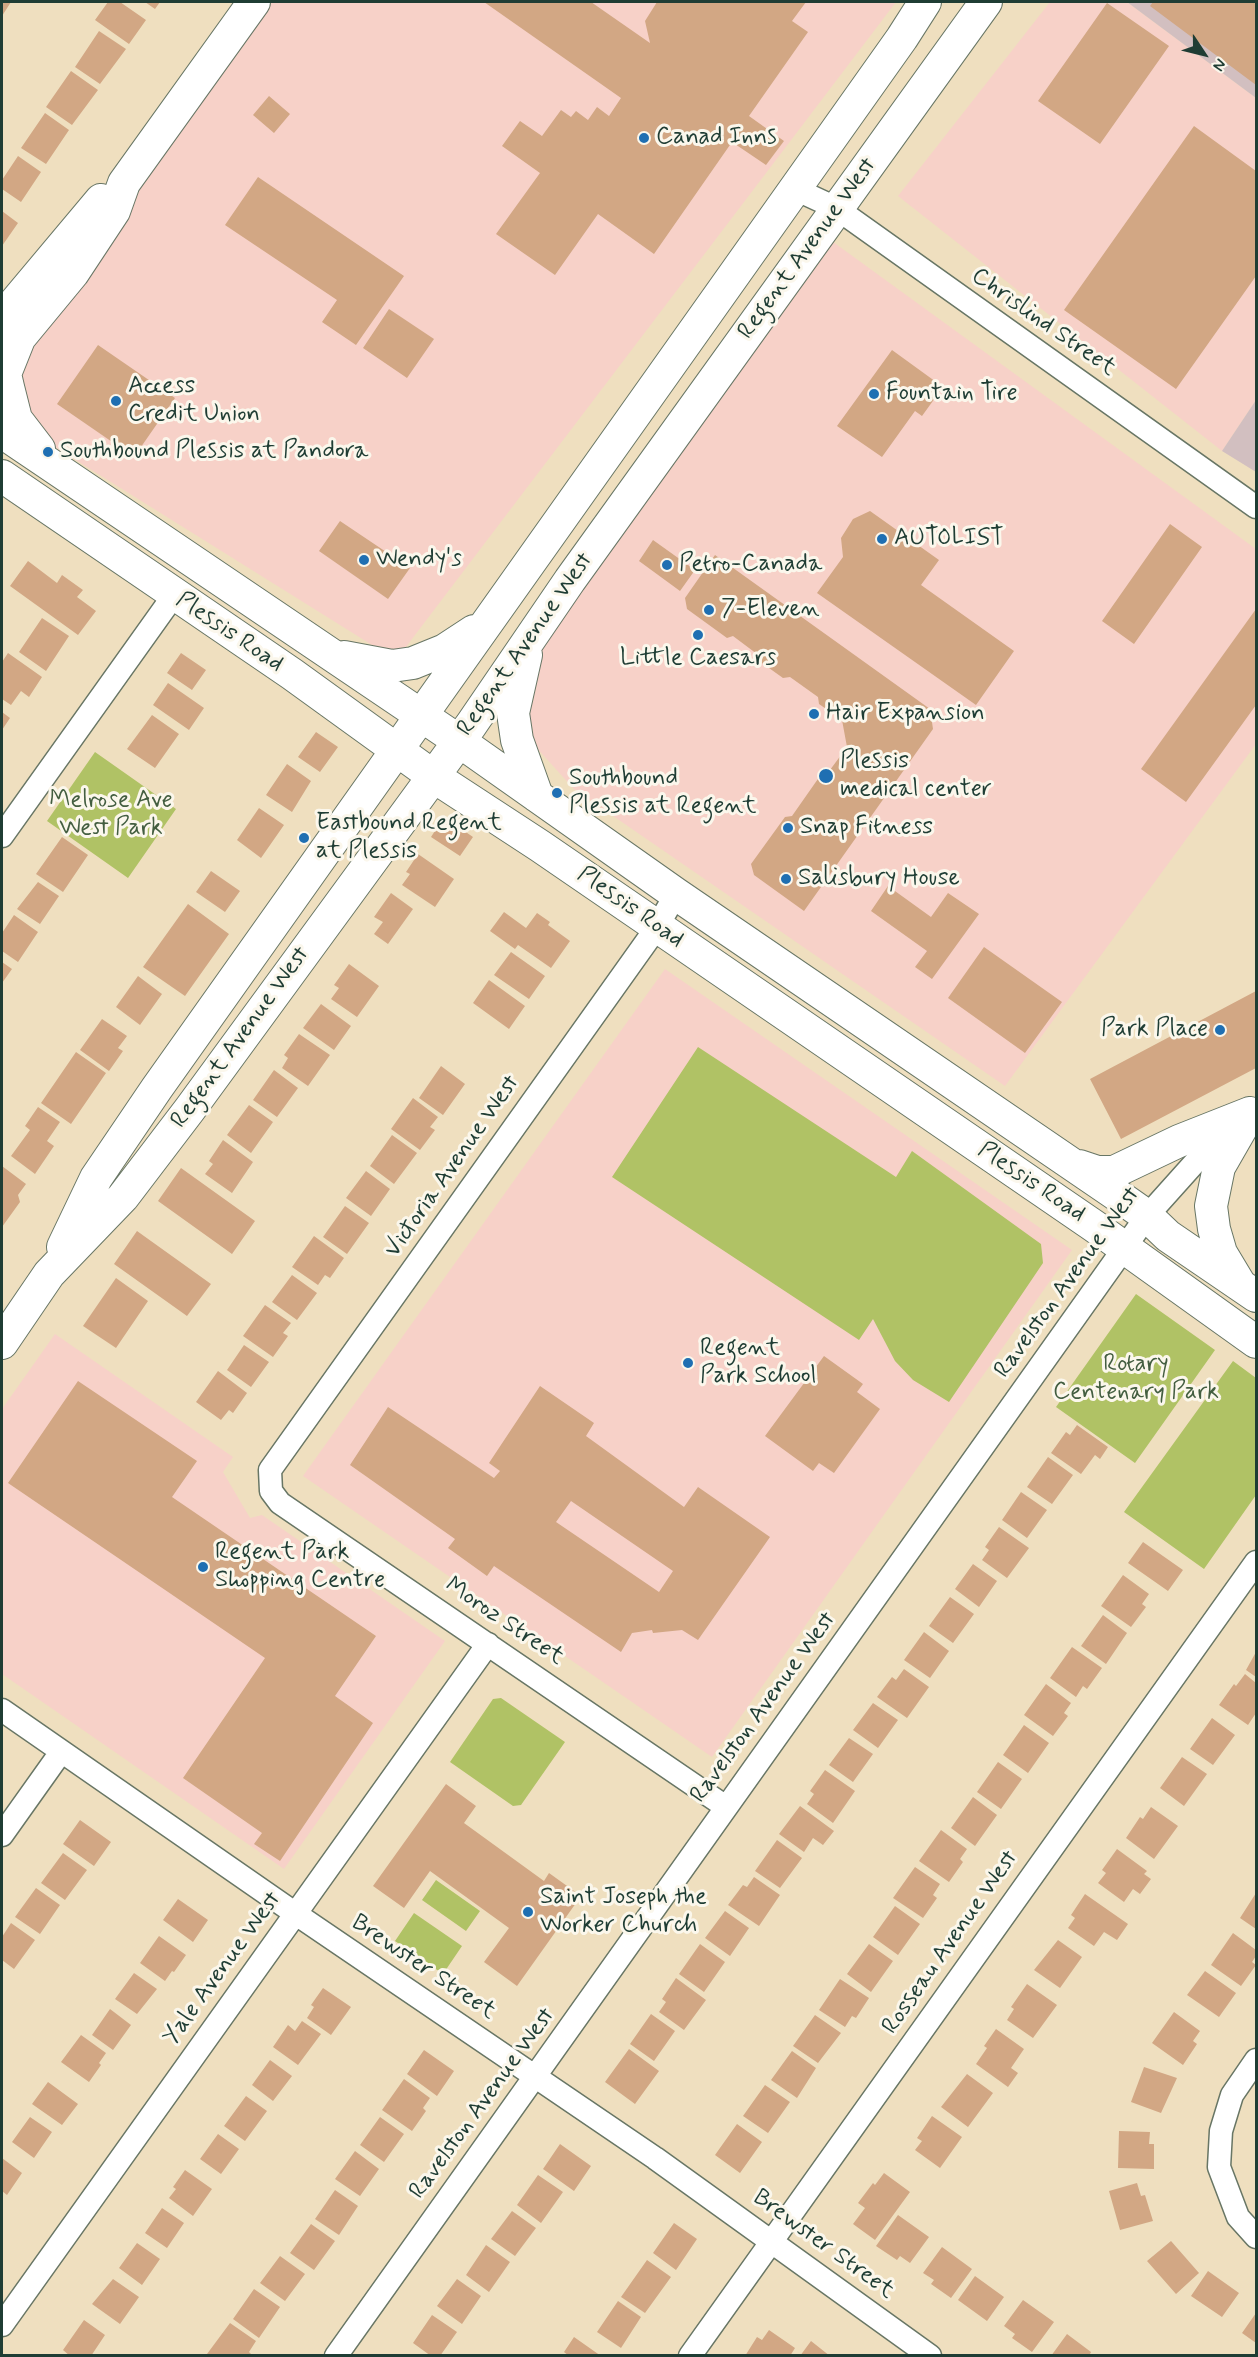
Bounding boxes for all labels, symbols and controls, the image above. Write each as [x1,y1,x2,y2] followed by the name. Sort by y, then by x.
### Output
[1174,24,1234,84] north arrow
[1207,54,1231,75] text: N
[656,124,777,152] place label: Canad Inns
[637,131,651,145] marker: Canad Inns
[732,153,884,345] street label: Regent Avenue West
[965,262,1121,384] street label: Chrislind Street
[128,373,260,429] place label: Access Credit Union
[886,380,1018,408] place label: Fountain Tire
[867,387,881,401] marker: Fountain Tire
[109,394,123,408] marker: Access Credit Union
[60,438,369,466] place label: Southbound Plessis at Pandora
[41,445,55,459] marker: Southbound Plessis at Pandora
[894,525,1004,553] place label: AUTOLIST
[875,532,889,546] marker: AUTOLIST
[376,546,462,574] place label: Wendy's
[452,548,600,742] street label: Regent Avenue West
[679,551,822,579] place label: Petro-Canada
[357,553,371,567] marker: Wendy's
[660,558,674,572] marker: Petro-Canada
[170,587,288,679] street label: Plessis Road
[721,596,820,624] place label: 7-Eleven
[702,603,716,617] marker: 7-Eleven
[691,628,705,642] marker: Little Caesars
[620,645,776,673] place label: Little Caesars
[826,700,985,728] place label: Hair Expansion
[807,707,821,721] marker: Hair Expansion
[840,748,992,804] place label: Plessis medical center
[569,765,757,821] place label: Southbound Plessis at Regent
[817,767,835,785] marker: Plessis medical center
[550,786,564,800] marker: Southbound Plessis at Regent
[49,787,173,843] park label: Melrose Ave West Park
[316,810,502,866] place label: Eastbound Regent at Plessis
[800,814,933,842] place label: Snap Fitness
[781,821,795,835] marker: Snap Fitness
[297,831,311,845] marker: Eastbound Regent at Plessis
[571,861,689,955] street label: Plessis Road
[798,865,960,893] place label: Salisbury House
[779,872,793,886] marker: Salisbury House
[165,942,317,1134] street label: Regent Avenue West
[1101,1016,1208,1044] place label: Park Place
[1213,1023,1227,1037] marker: Park Place
[379,1070,527,1264] street label: Victoria Avenue West
[972,1137,1090,1229] street label: Plessis Road
[989,1182,1147,1384] street label: Ravelston Avenue West
[700,1335,816,1391] place label: Regent Park School
[1053,1351,1219,1407] park label: Rotary Centenary Park
[681,1356,695,1370] marker: Regent Park School
[215,1539,385,1595] place label: Regent Park Shopping Centre
[196,1560,210,1574] marker: Regent Park Shopping Centre
[439,1572,569,1672] street label: Moroz Street
[685,1607,843,1809] street label: Ravelston Avenue West
[877,1846,1025,2040] street label: Rosseau Avenue West
[540,1884,707,1940] place label: Saint Joseph the Worker Church
[158,1887,288,2051] street label: Yale Avenue West
[521,1905,535,1919] marker: Saint Joseph the Worker Church
[345,1909,501,2027] street label: Brewster Street
[404,2003,562,2205] street label: Ravelston Avenue West
[747,2184,899,2306] street label: Brewster Street

